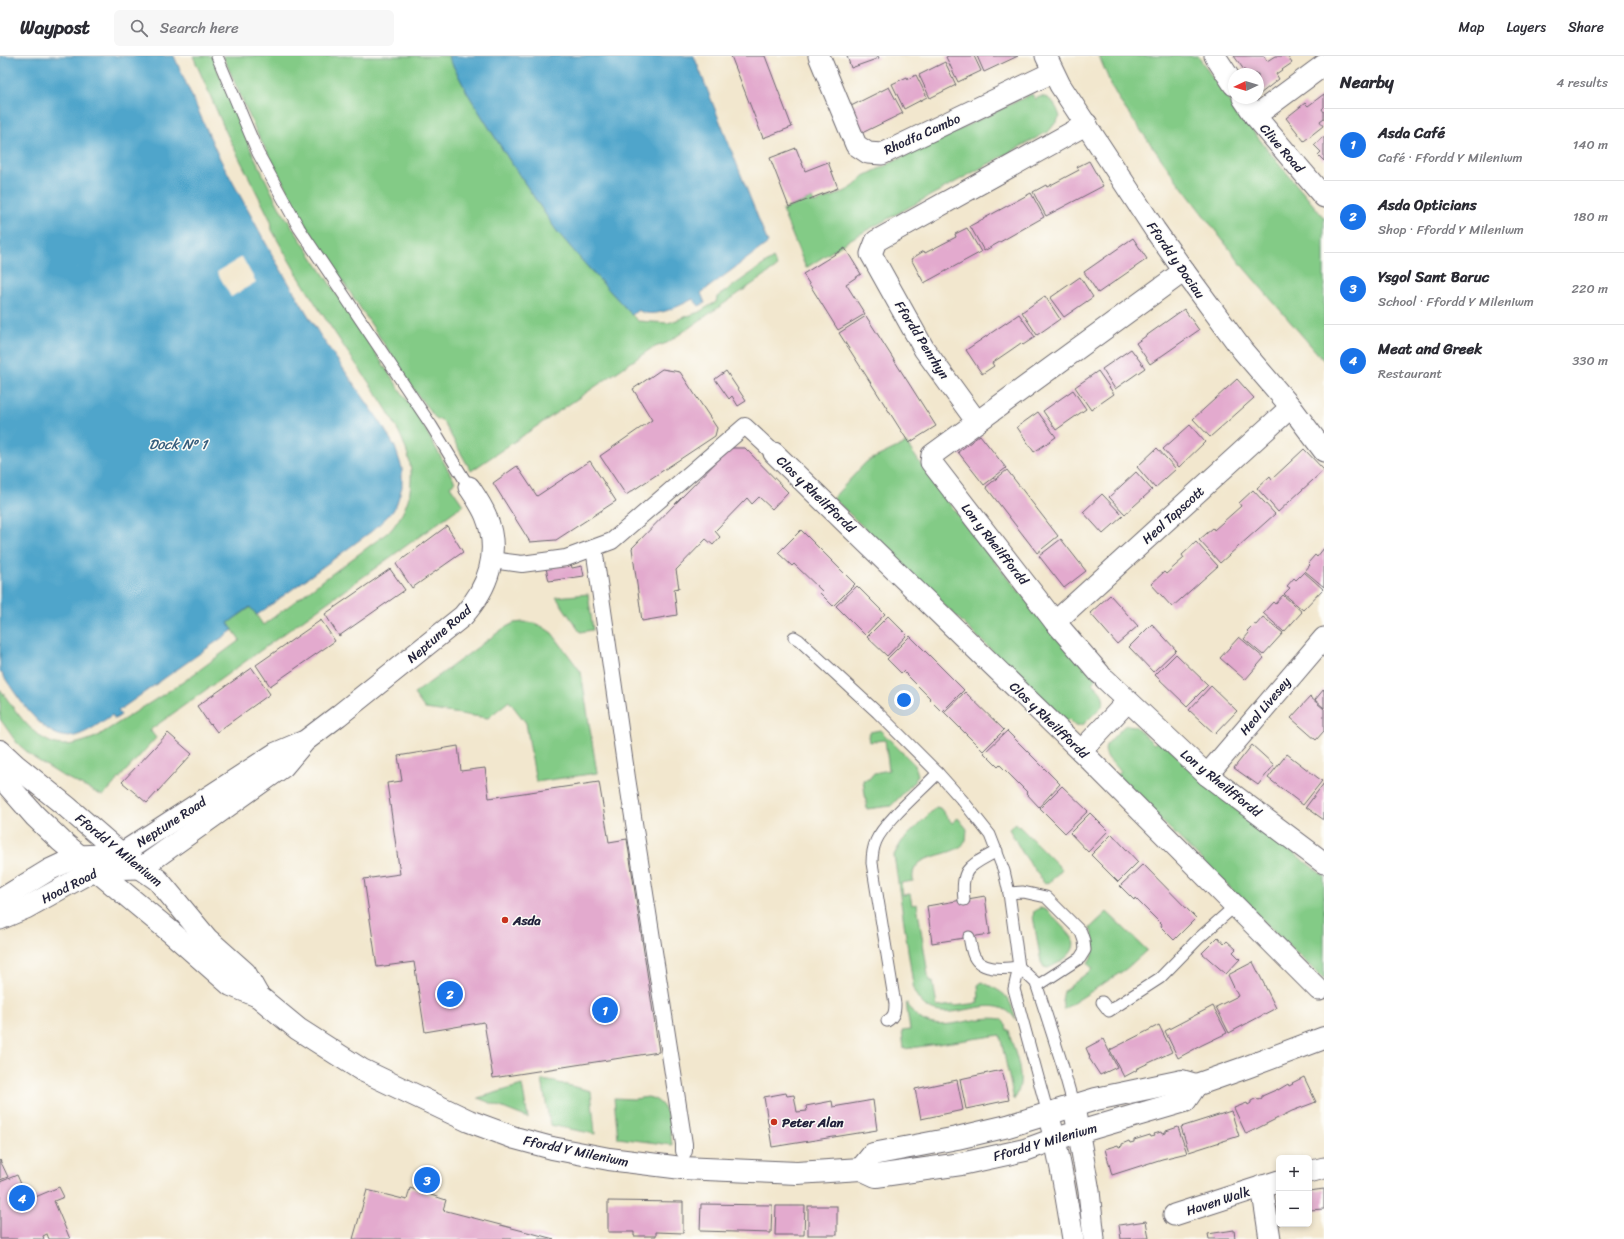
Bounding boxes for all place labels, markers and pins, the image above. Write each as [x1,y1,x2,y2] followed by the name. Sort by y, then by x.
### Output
[512,909,541,932] place label: Asda
[500,915,510,925] marker: Asda
[437,979,463,1009] pin: 2
[592,995,618,1025] pin: 1
[782,1111,844,1134] place label: Peter Alan
[769,1117,779,1127] marker: Peter Alan
[414,1165,440,1195] pin: 3
[9,1183,35,1213] pin: 4

